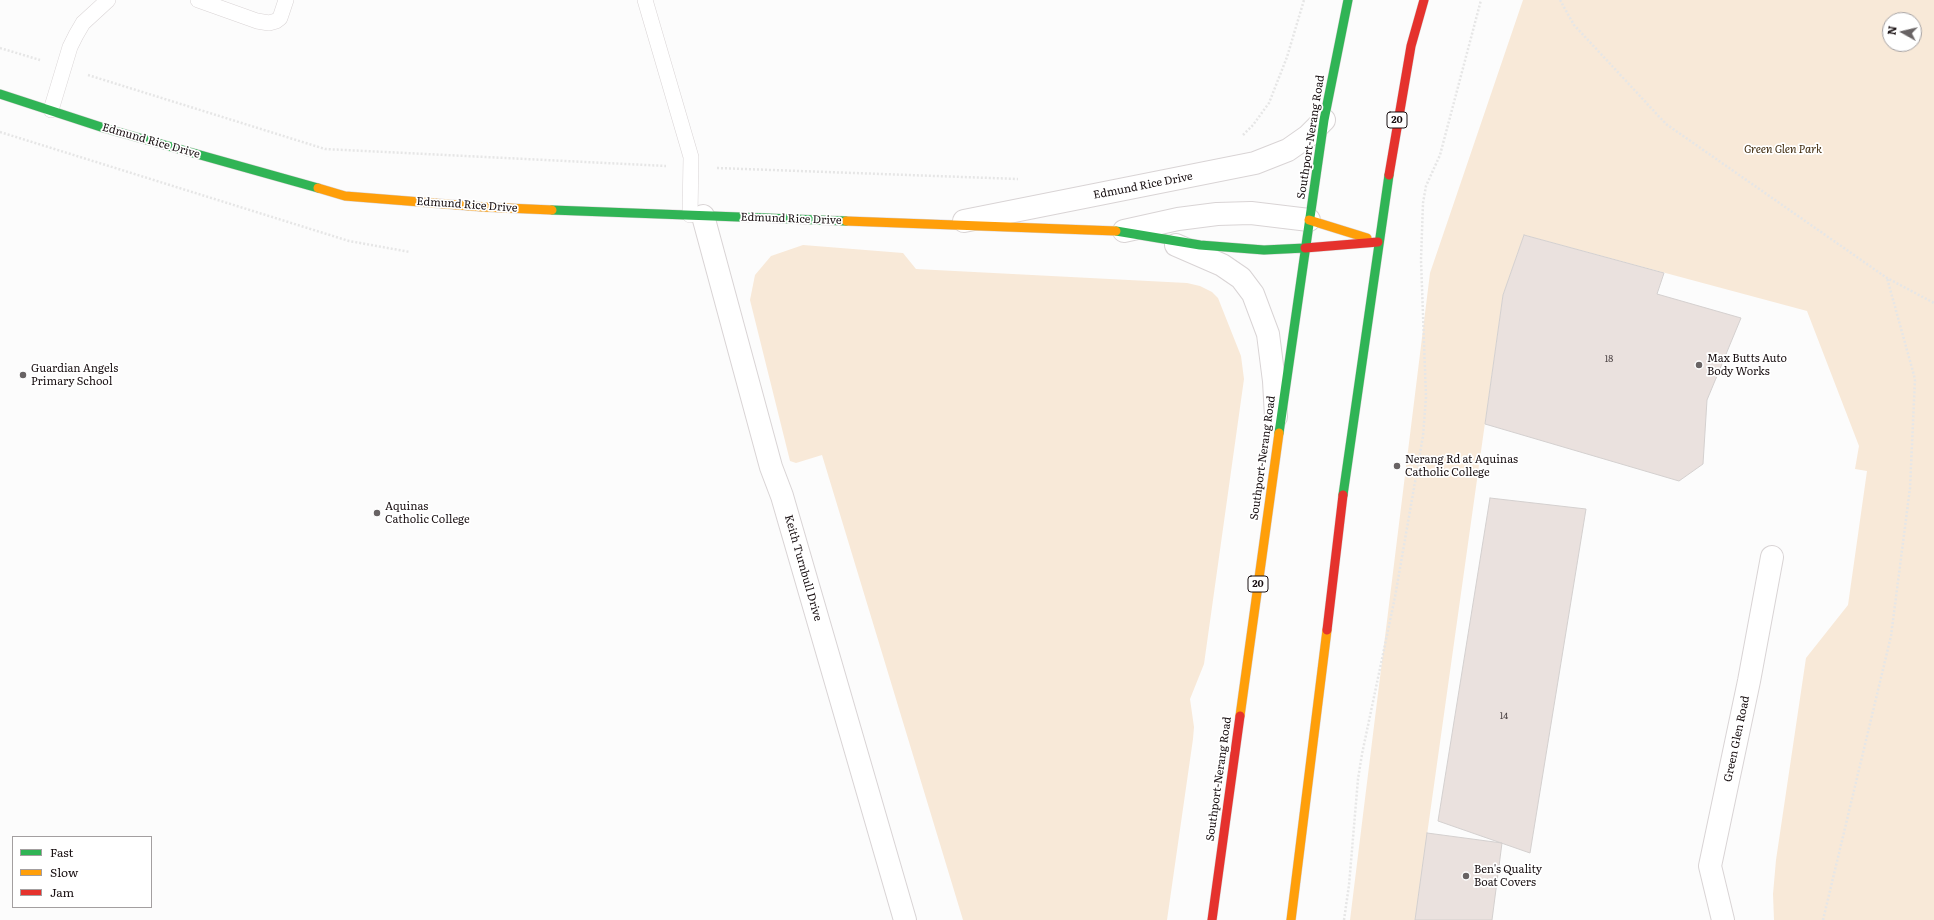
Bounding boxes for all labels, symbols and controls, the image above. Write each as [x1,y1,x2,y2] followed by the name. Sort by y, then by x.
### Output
[1882,12,1922,52] north arrow
[1883,25,1900,36] text: N
[1295,74,1327,200] street label: Southport-Nerang Road
[1387,112,1407,128] road number: 20
[101,121,201,161] street label: Edmund Rice Drive
[1744,143,1822,157] park label: Green Glen Park
[1092,170,1194,202] street label: Edmund Rice Drive
[416,195,518,215] street label: Edmund Rice Drive
[740,211,842,227] street label: Edmund Rice Drive
[1707,352,1787,378] place label: Max Butts Auto Body Works
[1605,354,1613,364] house number: 18
[1694,360,1704,370] marker: Max Butts Auto Body Works
[31,362,118,388] place label: Guardian Angels Primary School
[18,370,28,380] marker: Guardian Angels Primary School
[1248,395,1278,521] street label: Southport-Nerang Road
[1405,453,1518,479] place label: Nerang Rd at Aquinas Catholic College
[1392,461,1402,471] marker: Nerang Rd at Aquinas Catholic College
[385,500,470,526] place label: Aquinas Catholic College
[372,508,382,518] marker: Aquinas Catholic College
[781,513,825,623] street label: Keith Turnbull Drive
[1248,576,1268,592] road number: 20
[1721,695,1753,783] street label: Green Glen Road
[1500,711,1508,721] house number: 14
[1204,716,1234,842] street label: Southport-Nerang Road
[12,836,152,908] legend
[50,843,73,861] text: Fast
[50,863,78,881] text: Slow
[1474,863,1542,889] place label: Ben's Quality Boat Covers
[1461,871,1471,881] marker: Ben's Quality Boat Covers
[50,883,74,901] text: Jam

